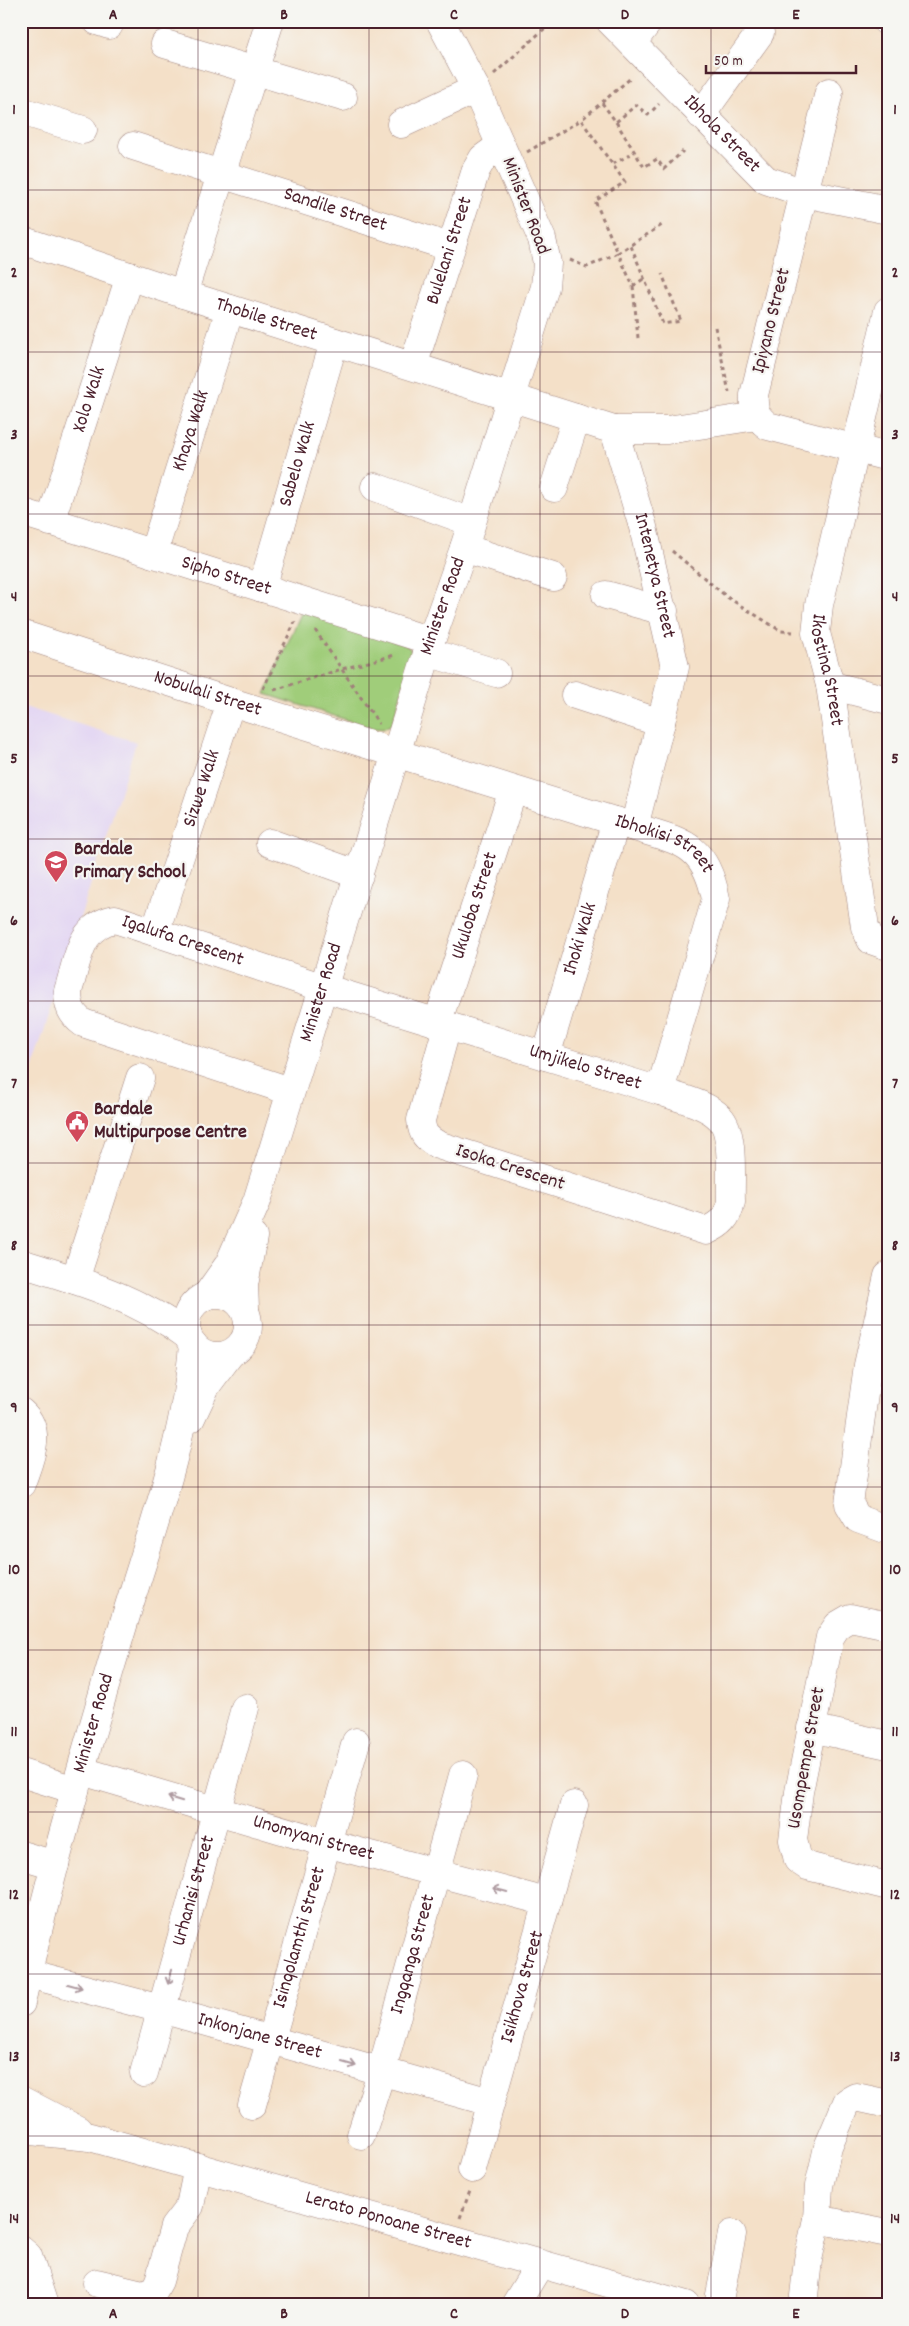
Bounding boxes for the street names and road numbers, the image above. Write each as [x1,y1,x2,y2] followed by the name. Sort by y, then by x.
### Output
[676,89,766,180] street label: Ibhola Street
[494,153,556,259] street label: Minister Road
[280,181,390,240] street label: Sandile Street
[420,193,480,308] street label: Bulelani Street
[745,265,799,377] street label: Ipiyano Street
[212,291,321,349] street label: Thobile Street
[66,363,114,436] street label: Xolo Walk
[166,387,218,475] street label: Khaya Walk
[272,418,324,510] street label: Sabelo Walk
[626,510,682,641] street label: Intenetya Street
[178,549,275,604] street label: Sipho Street
[413,554,474,659] street label: Minister Road
[802,612,850,728] street label: Ikostina Street
[150,664,265,725] street label: Nobulali Street
[176,746,228,831] street label: Sizwe Walk
[611,808,721,878] street label: Ibhokisi Street
[445,849,506,963] street label: Ukuloba Street
[557,899,605,979] street label: Ihoki Walk
[118,908,247,974] street label: Igalufa Crescent
[293,940,350,1046] street label: Minister Road
[525,1038,645,1098] street label: Umjikelo Street
[452,1137,568,1199] street label: Isoka Crescent
[67,1670,122,1776] street label: Minister Road
[781,1685,833,1831] street label: Usompempe Street
[249,1808,377,1869] street label: Unomyani Street
[166,1832,223,1949] street label: Urhanisi Street
[266,1863,334,2012] street label: Isinqolamthi Street
[384,1891,443,2018] street label: Ingqanga Street
[494,1928,552,2046] street label: Isikhova Street
[194,2006,325,2068] street label: Inkonjane Street
[302,2184,474,2258] street label: Lerato Ponoane Street

